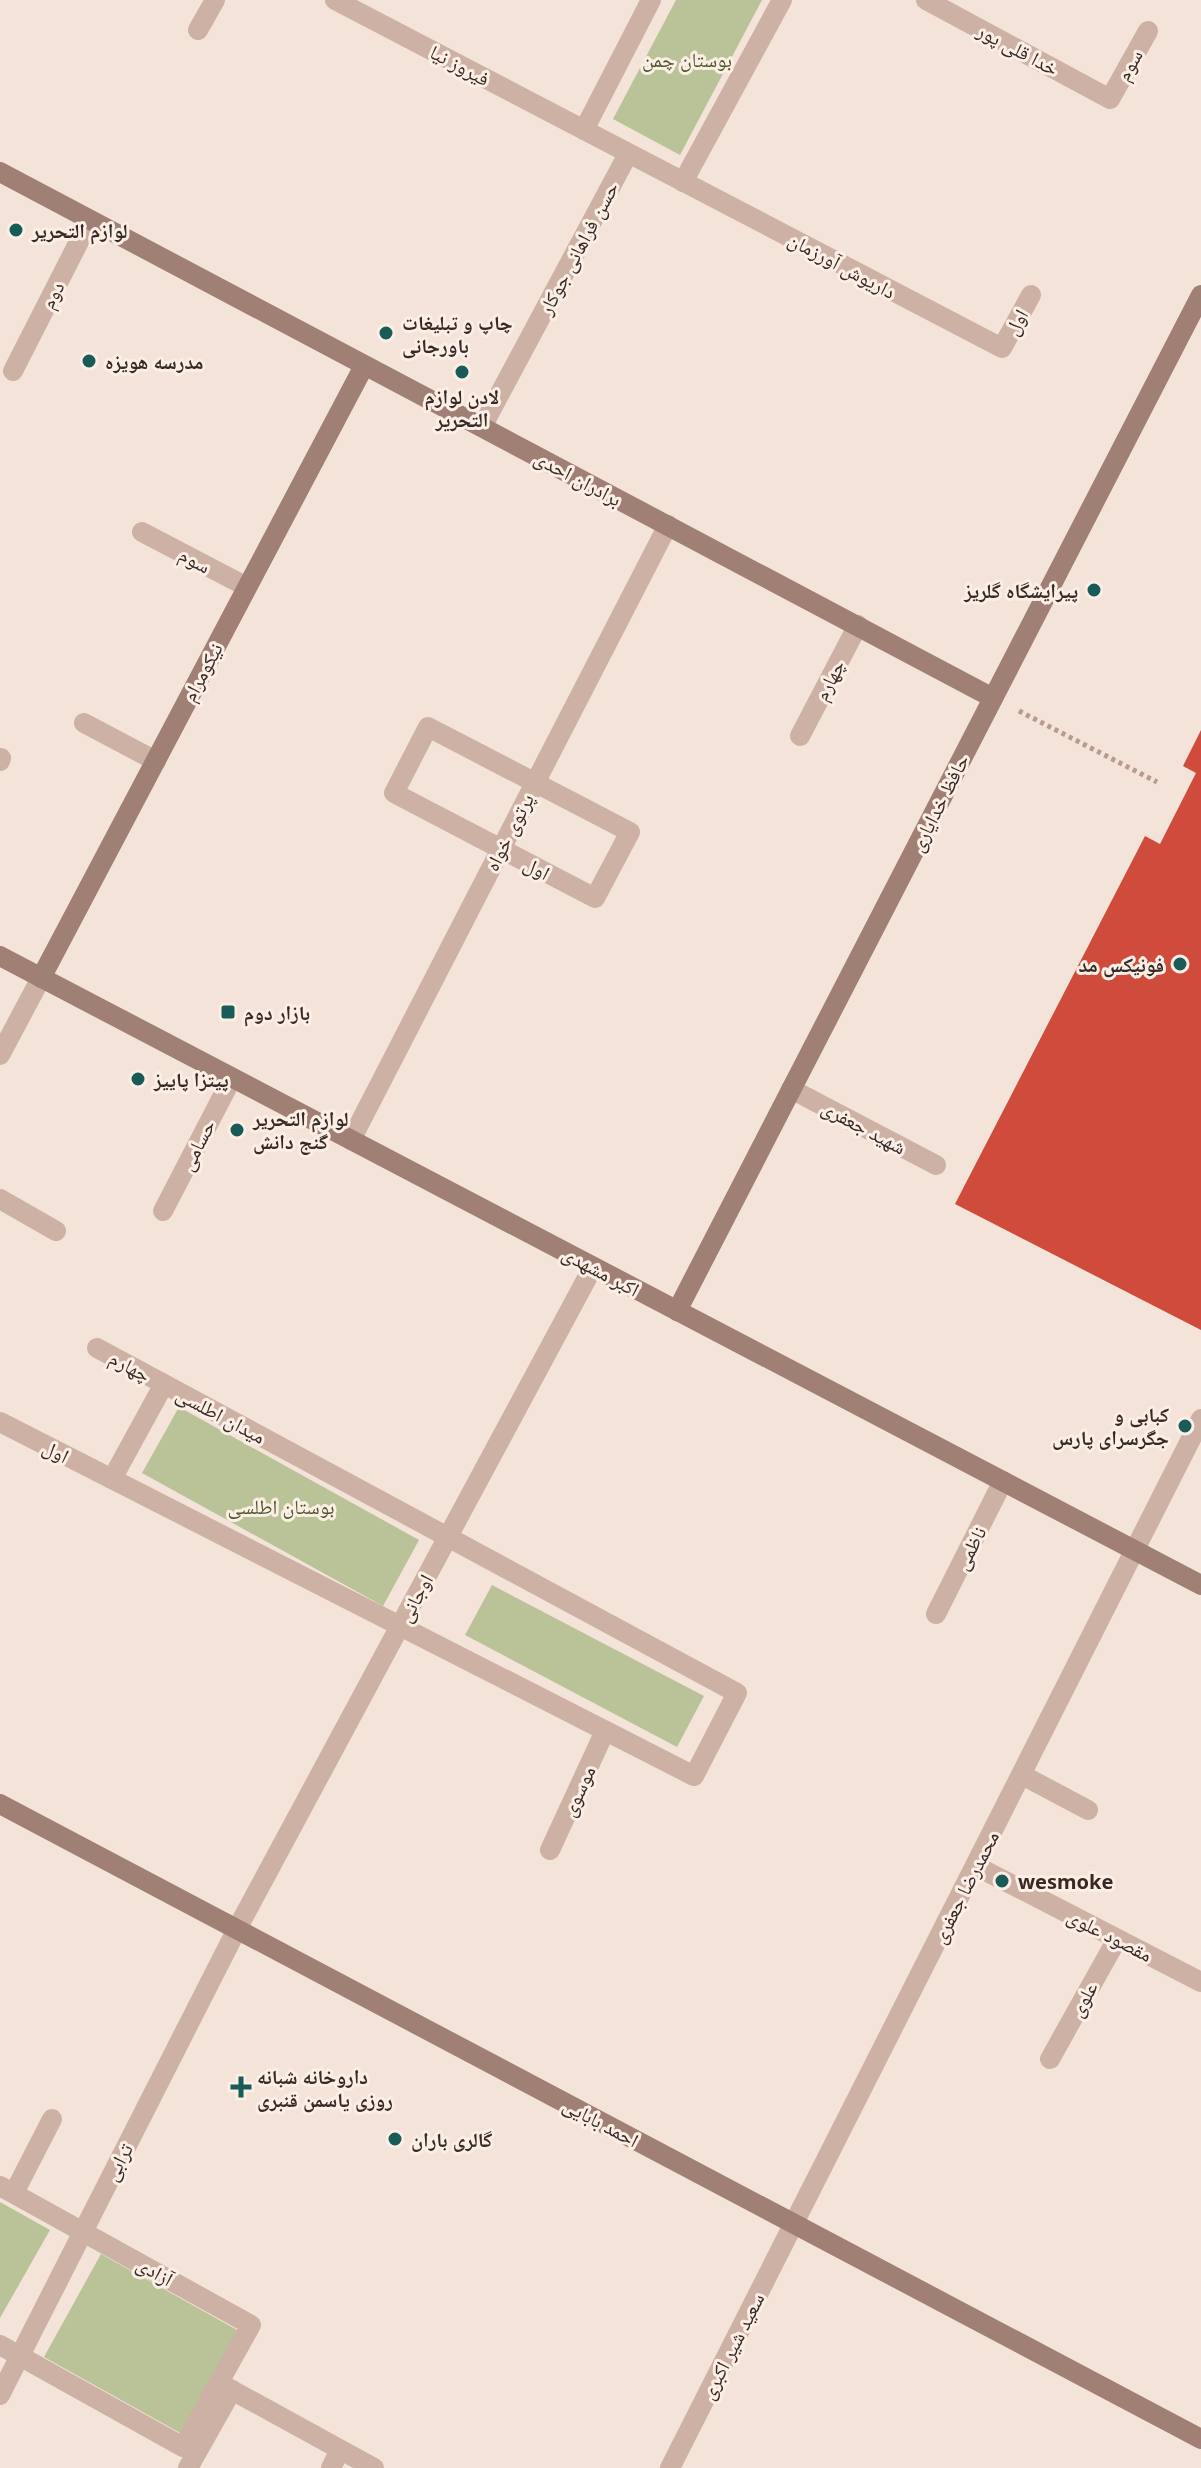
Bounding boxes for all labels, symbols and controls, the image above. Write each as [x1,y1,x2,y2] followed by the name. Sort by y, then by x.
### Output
[972,16,1064,82] street label: خدا قلی پور
[426,38,494,92] street label: فیروز نیا
[1109,44,1150,86] street label: سوم
[642,46,732,73] park label: بوستان چمن
[531,177,625,320] street label: حسن فراهانی جوکار
[31,217,128,245] place label: لوازم التحریر
[7,221,25,239] marker: لوازم التحریر
[784,225,900,305] street label: داریوش آورزمان
[34,277,71,314] street label: دوم
[998,304,1034,340] street label: اول
[402,309,513,359] place label: چاپ و تبلیغات باورجانی
[377,324,395,342] marker: چاپ و تبلیغات باورجانی
[105,348,204,375] place label: مدرسه هویزه
[80,352,98,370] marker: مدرسه هویزه
[453,363,471,381] marker: لادن لوازم التحریر
[425,383,499,433] place label: لادن لوازم التحریر
[530,444,626,512] street label: برادران احدی
[174,540,216,580] street label: سوم
[963,577,1078,604] place label: پیرایشگاه گلریز
[1085,581,1103,599] marker: پیرایشگاه گلریز
[175,638,230,707] street label: نیکومرام
[807,655,852,706] street label: چهارم
[903,749,975,856] street label: حافظ خدایاری
[478,788,540,875] street label: پرتوی خواه
[519,850,555,886] street label: اول
[1079,951,1164,978] place label: فونیکس مد
[1171,955,1189,973] marker: فونیکس مد
[244,999,310,1027] place label: بازار دوم
[219,1003,237,1021] marker: بازار دوم
[153,1066,229,1093] place label: پیتزا پاییز
[129,1070,147,1088] marker: پیتزا پاییز
[817,1094,911,1160] street label: شهید جعفری
[252,1105,349,1155] place label: لوازم التحریر گنج دانش
[173,1115,221,1175] street label: حسامی
[228,1121,246,1139] marker: لوازم التحریر گنج دانش
[558,1239,644,1303] street label: اکبر مشهدی
[104,1344,156,1389] street label: چهارم
[172,1380,270,1450] street label: میدان اطلسی
[1052,1401,1169,1451] place label: کبابی و جگرسرای پارس
[1176,1417,1194,1435] marker: کبابی و جگرسرای پارس
[38,1433,74,1469] street label: اول
[227,1493,335,1520] park label: بوستان اطلسی
[948,1521,992,1575] street label: ناظمی
[391,1569,439,1627] street label: اوجانی
[554,1761,602,1821] street label: موسوی
[925,1826,1005,1948] street label: محمدرضا جعفری
[1018,1868,1113,1895] place label: wesmoke
[993,1872,1011,1890] marker: wesmoke
[1063,1902,1157,1968] street label: مقصود علوی
[1062,1976,1104,2022] street label: علوی
[257,2063,393,2113] place label: داروخانه شبانه روزی یاسمن قنبری
[232,2078,250,2096] marker: داروخانه شبانه روزی یاسمن قنبری
[558,2091,644,2153] street label: احمد بابایی
[411,2126,492,2153] place label: گالری باران
[386,2130,404,2148] marker: گالری باران
[97,2138,139,2185] street label: ترابی
[132,2250,179,2292] street label: آزادی
[694,2288,770,2404] street label: سعید شیر اکبری

